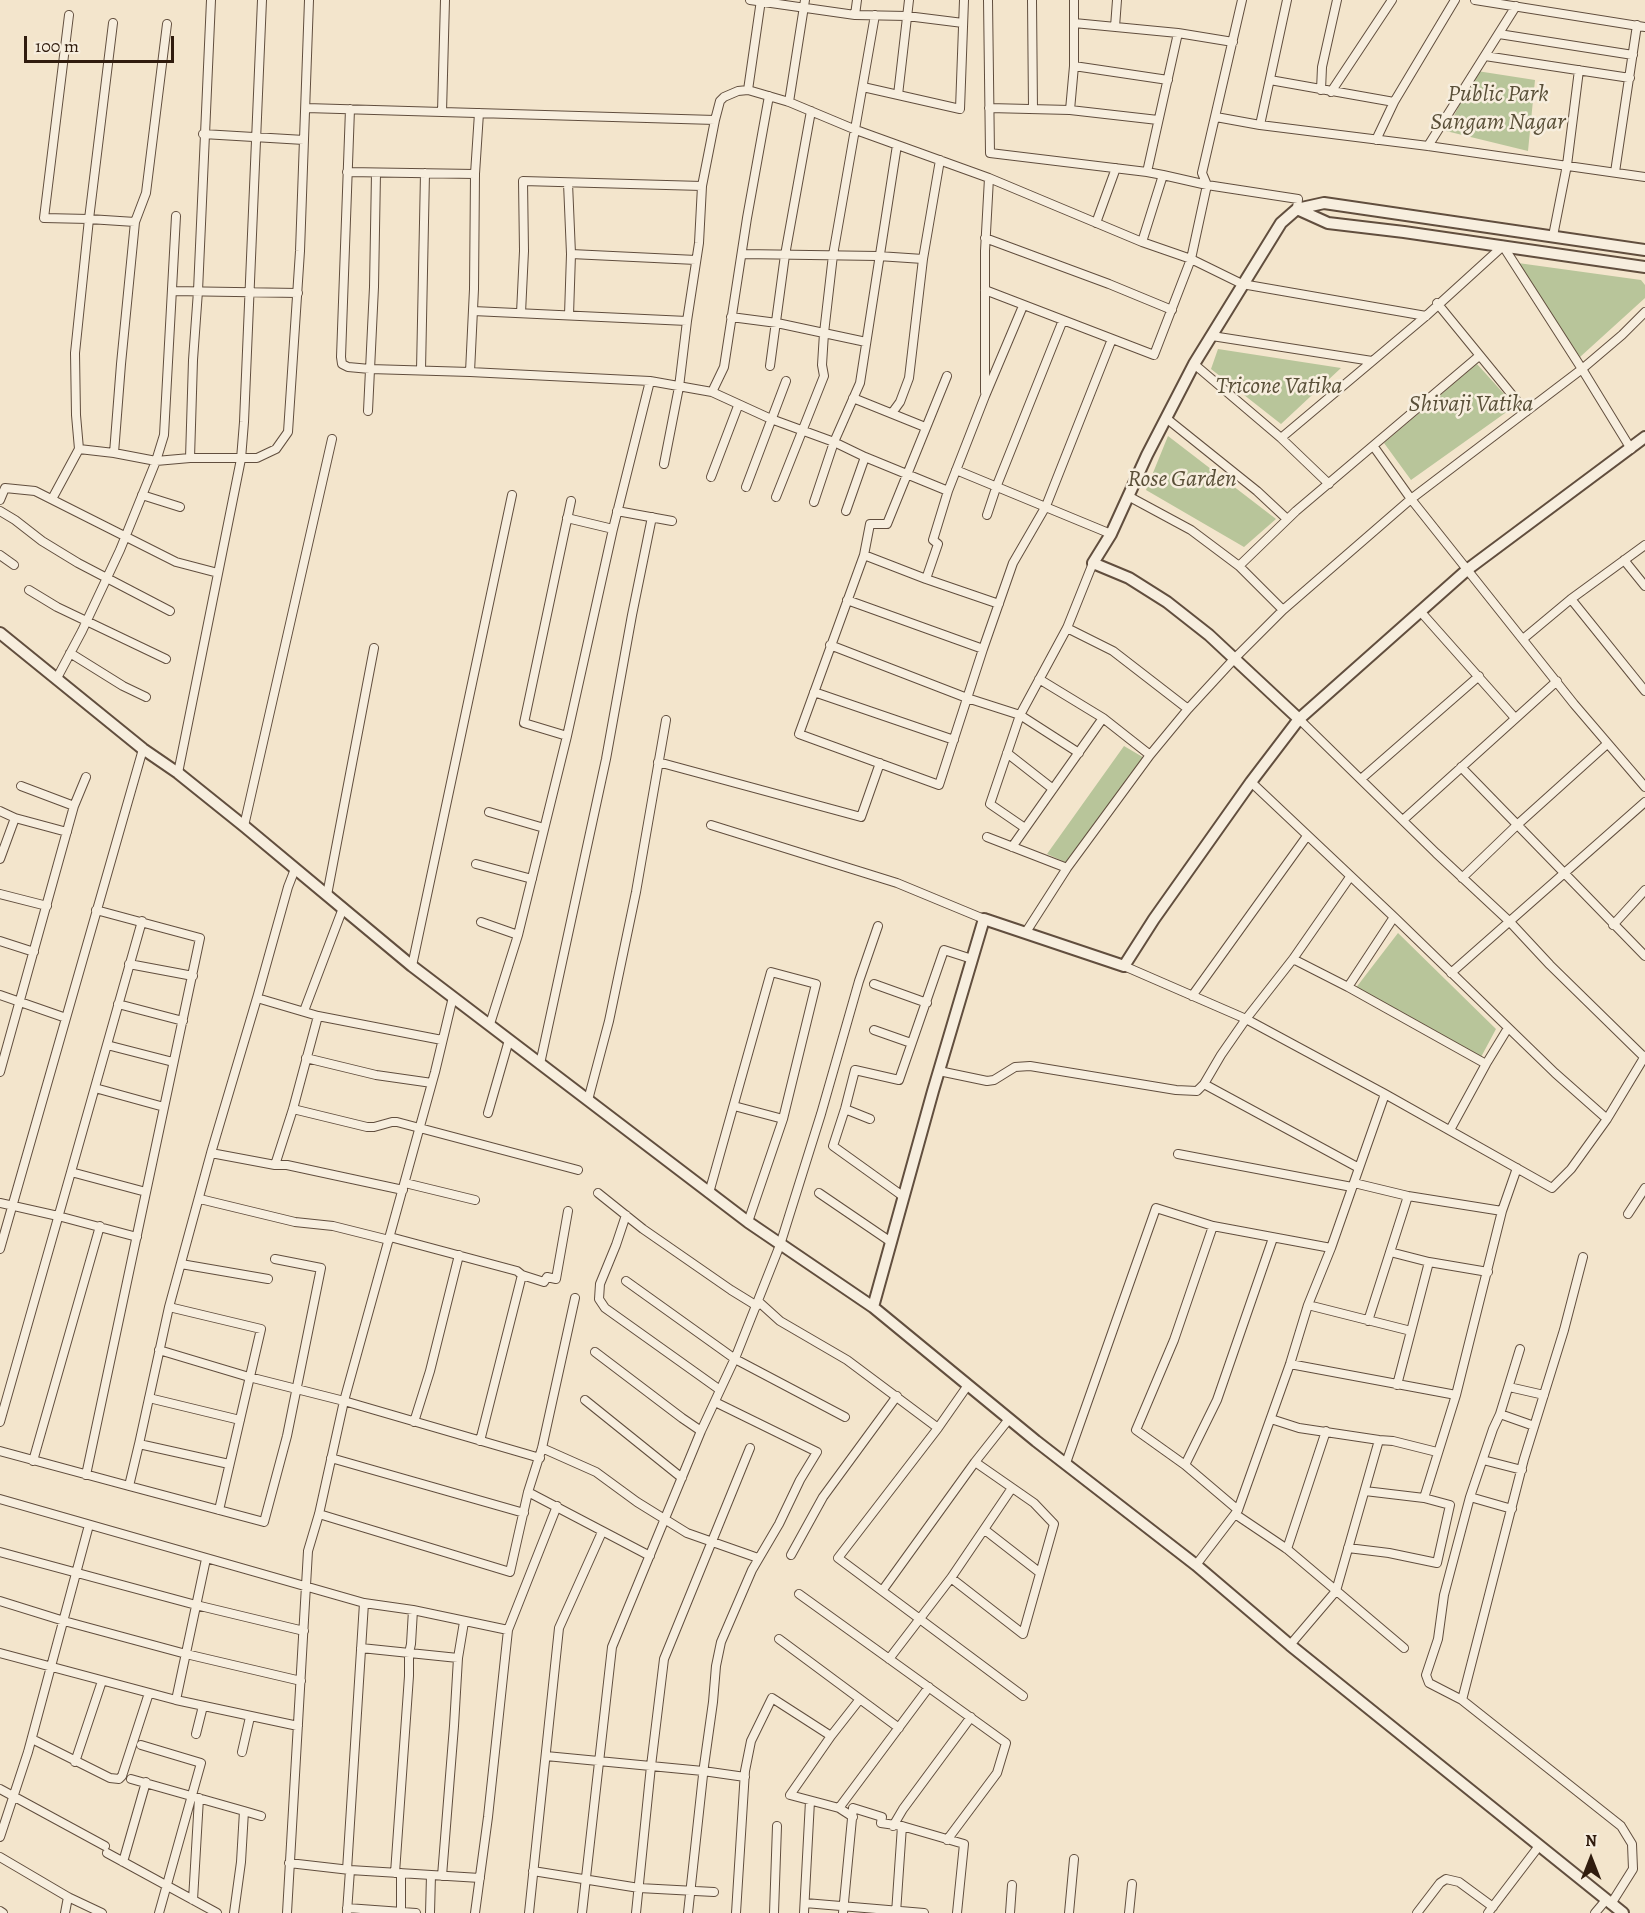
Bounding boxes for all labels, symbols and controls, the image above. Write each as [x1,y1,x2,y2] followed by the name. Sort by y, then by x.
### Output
[27,24,177,62] scale bar
[35,34,79,58] text: 100 m
[1430,81,1566,137] park label: Public Park Sangam Nagar
[1216,373,1342,401] park label: Tricone Vatika
[1409,391,1533,419] park label: Shivaji Vatika
[1127,466,1237,494] park label: Rose Garden
[1561,1829,1621,1889] north arrow
[1585,1830,1597,1852] text: N

